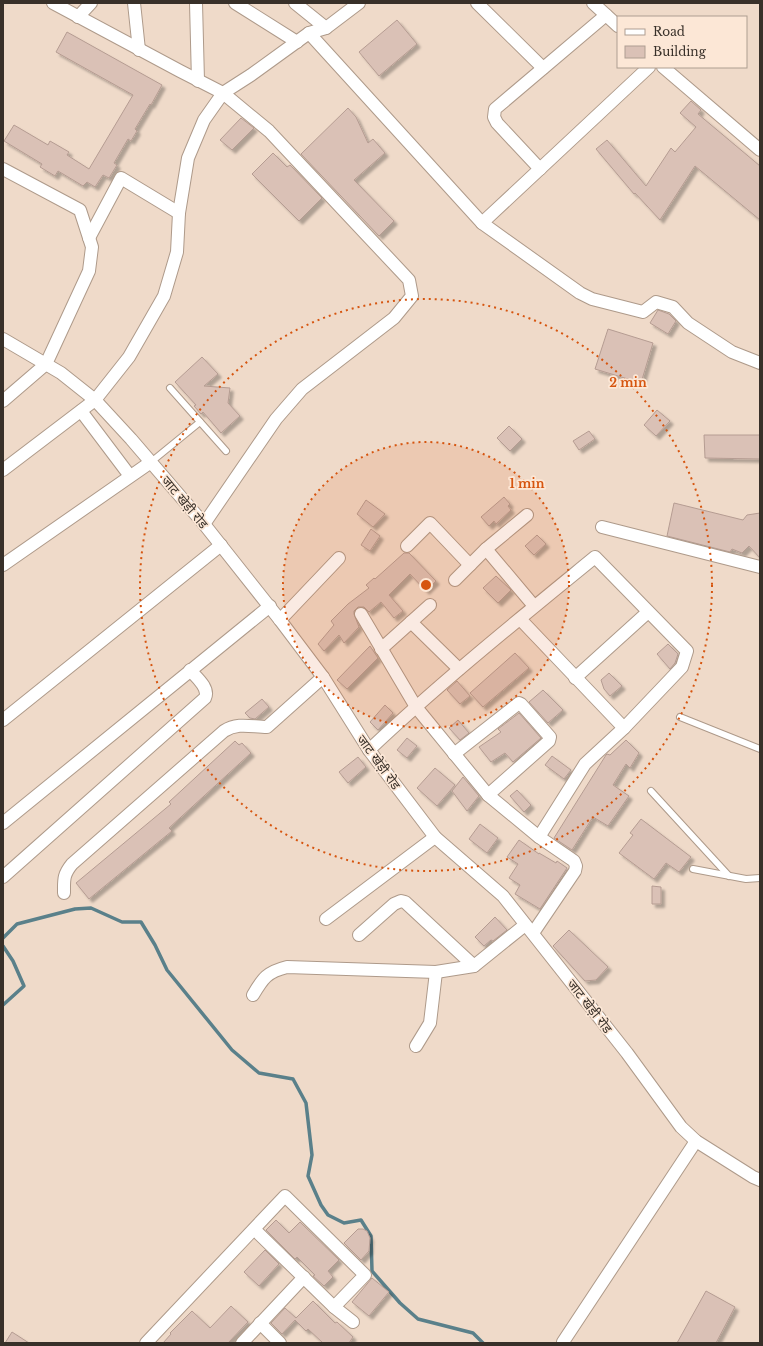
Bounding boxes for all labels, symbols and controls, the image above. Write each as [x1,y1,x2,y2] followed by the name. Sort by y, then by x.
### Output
[617,16,747,68] legend
[653,24,685,39] text: Road
[653,44,707,59] text: Building
[609,375,647,390] text: 2 min
[158,472,212,533] street label: जाट खेड़ी रोड
[510,476,545,491] text: 1 min
[419,578,433,592] centre of rings
[353,732,405,794] street label: जाट खेड़ी रोड
[563,976,617,1037] street label: जाट खेड़ी रोड

